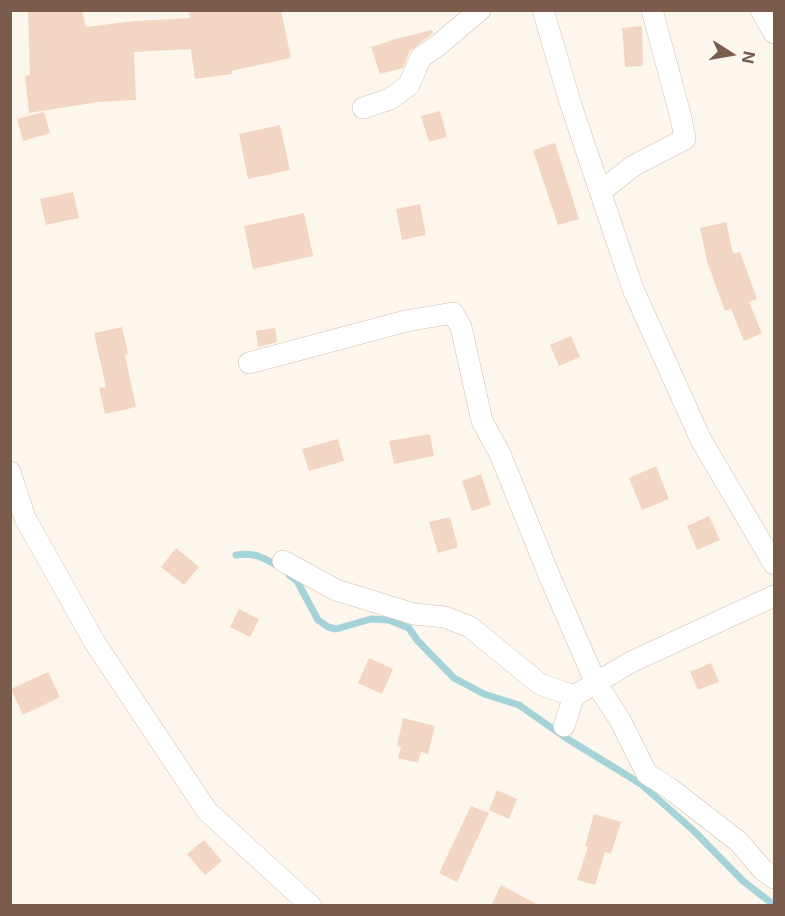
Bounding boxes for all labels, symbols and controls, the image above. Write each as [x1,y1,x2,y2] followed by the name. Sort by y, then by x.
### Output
[701,24,761,84] north arrow
[738,50,760,65] text: N

